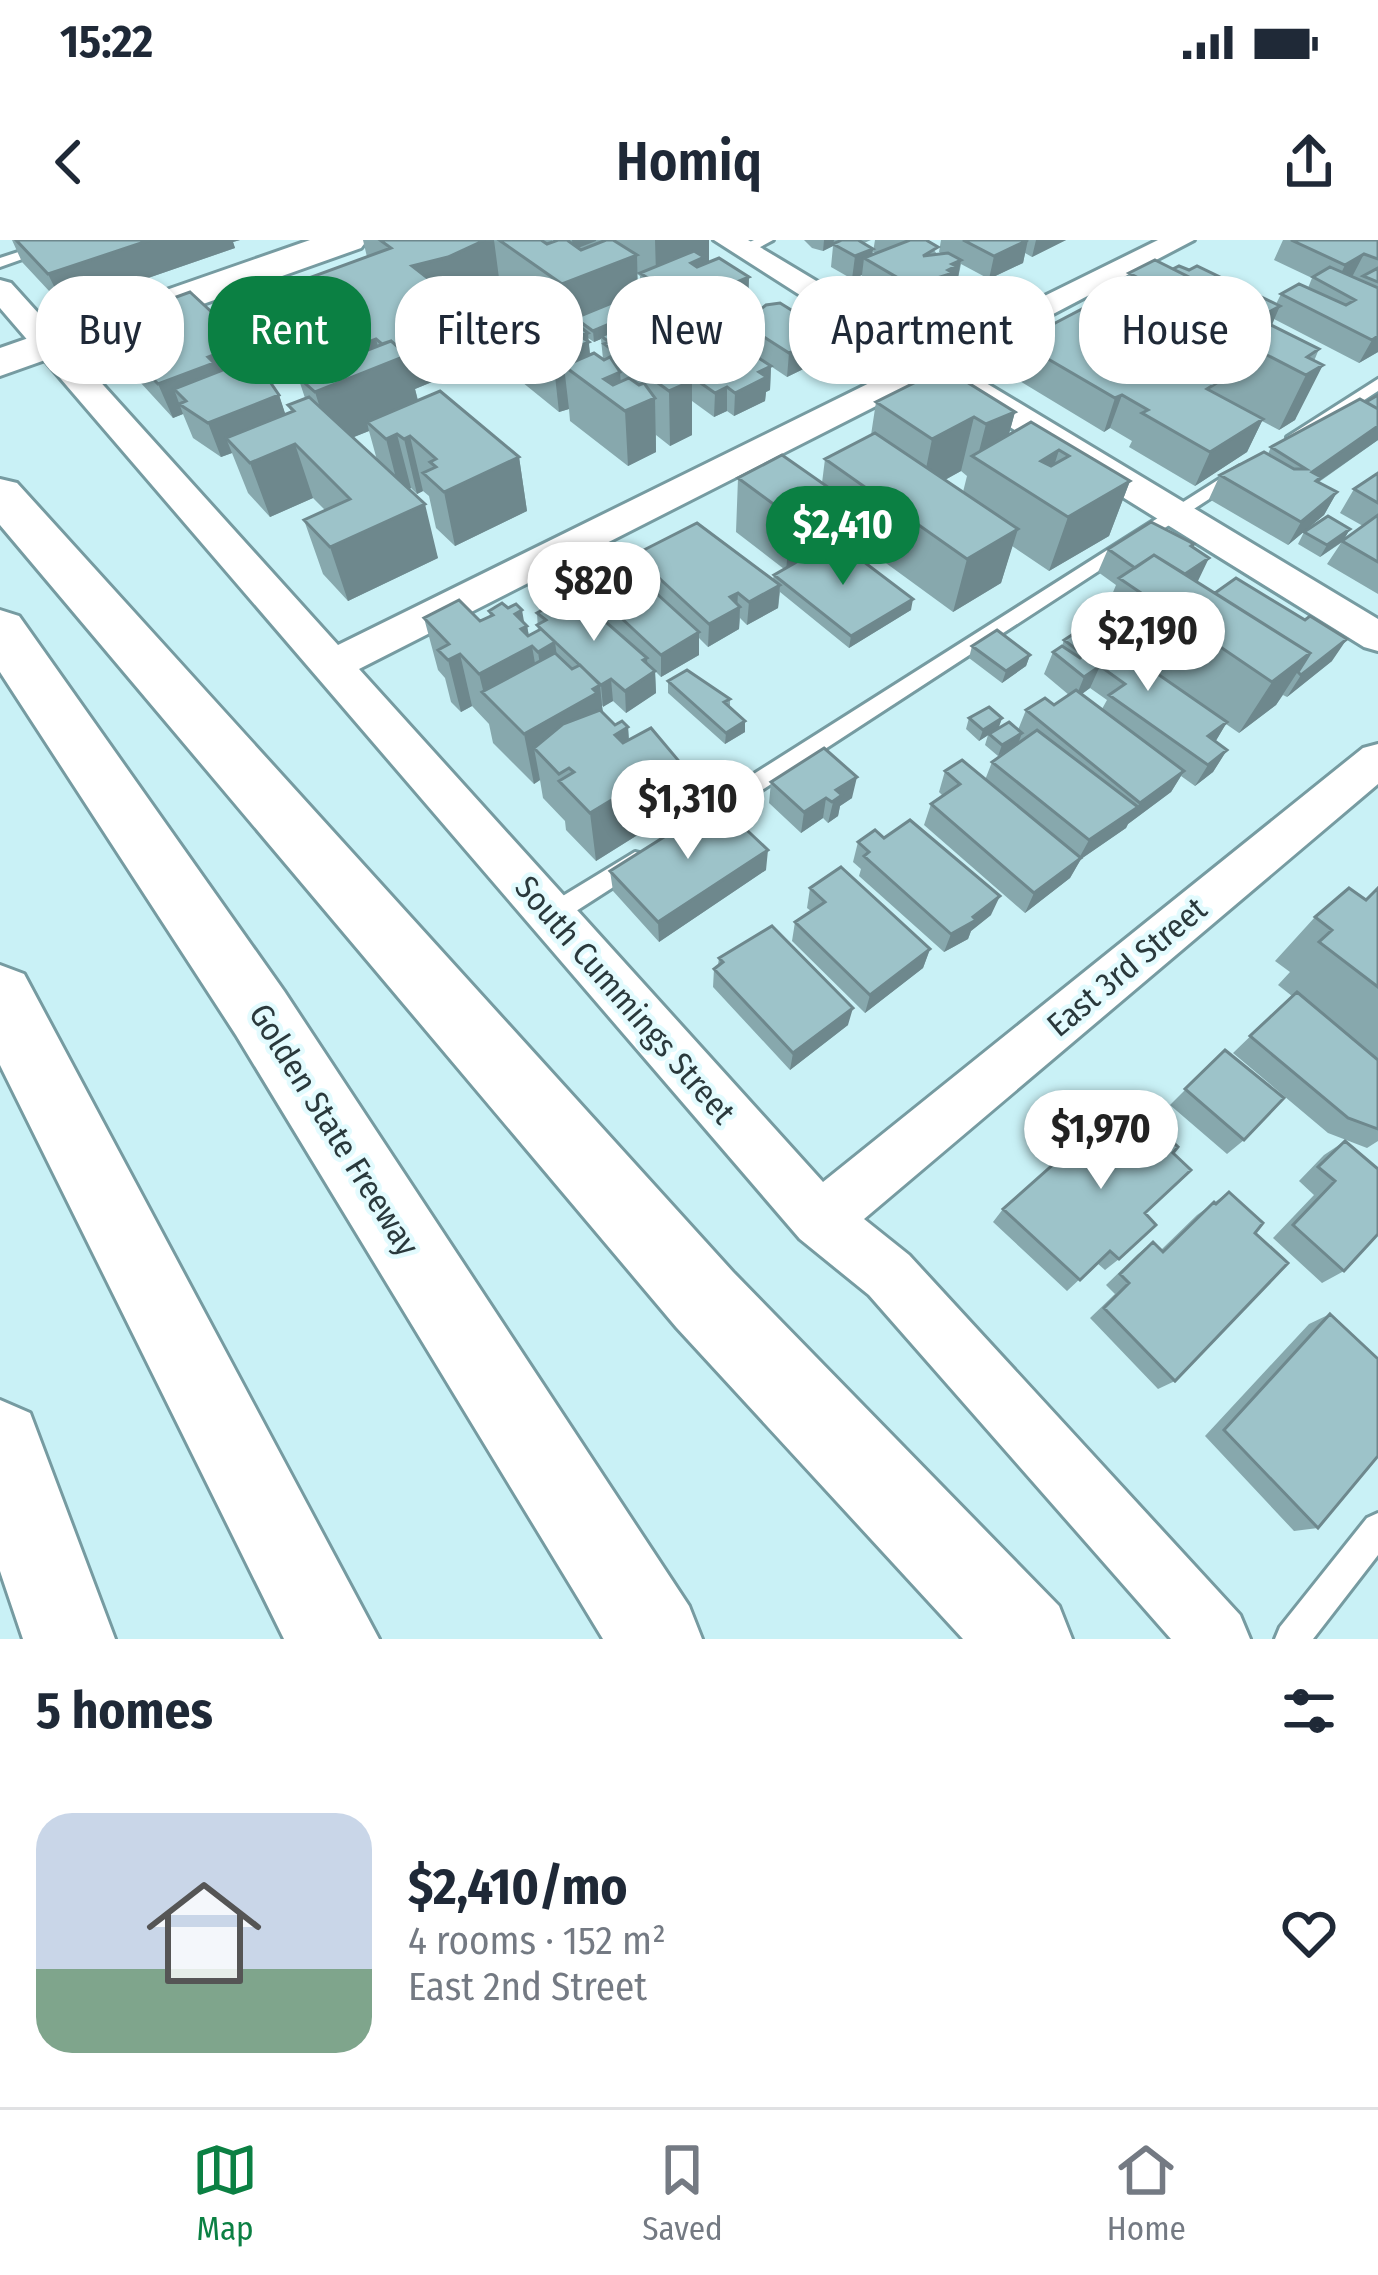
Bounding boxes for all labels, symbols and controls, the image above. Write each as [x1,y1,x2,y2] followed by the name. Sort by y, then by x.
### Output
[60,15,153,69] text: 15:22
[36,129,102,195] icon: back
[1276,129,1342,195] icon: share
[616,130,762,194] text: Homiq
[36,276,184,384] chip: Buy
[208,276,371,384] chip: Rent
[395,276,583,384] chip: Filters
[607,276,765,384] chip: New
[789,276,1055,384] chip: Apartment
[1079,276,1271,384] chip: House
[745,486,941,588] pin: $2,410
[793,502,893,548] text: $2,410
[523,542,665,644] pin: $820
[554,558,634,604] text: $820
[1050,592,1246,694] pin: $2,190
[1098,608,1198,654] text: $2,190
[590,760,786,862] pin: $1,310
[638,776,738,822] text: $1,310
[507,868,744,1132] street label: South Cummings Street
[1039,889,1215,1045] street label: East 3rd Street
[240,997,428,1264] street label: Golden State Freeway
[1003,1090,1199,1192] pin: $1,970
[1051,1106,1151,1152] text: $1,970
[1276,1678,1342,1744] icon: filters
[36,1680,213,1742] text: 5 homes
[408,1856,628,1918] text: $2,410/mo
[132,1861,276,2005] icon: home
[1276,1900,1342,1966] icon: heart
[408,1918,666,1964] text: 4 rooms · 152 m²
[408,1964,647,2010] text: East 2nd Street
[192,2137,258,2249] tab: Map
[642,2137,723,2249] tab: Saved
[1107,2137,1186,2249] tab: Home

